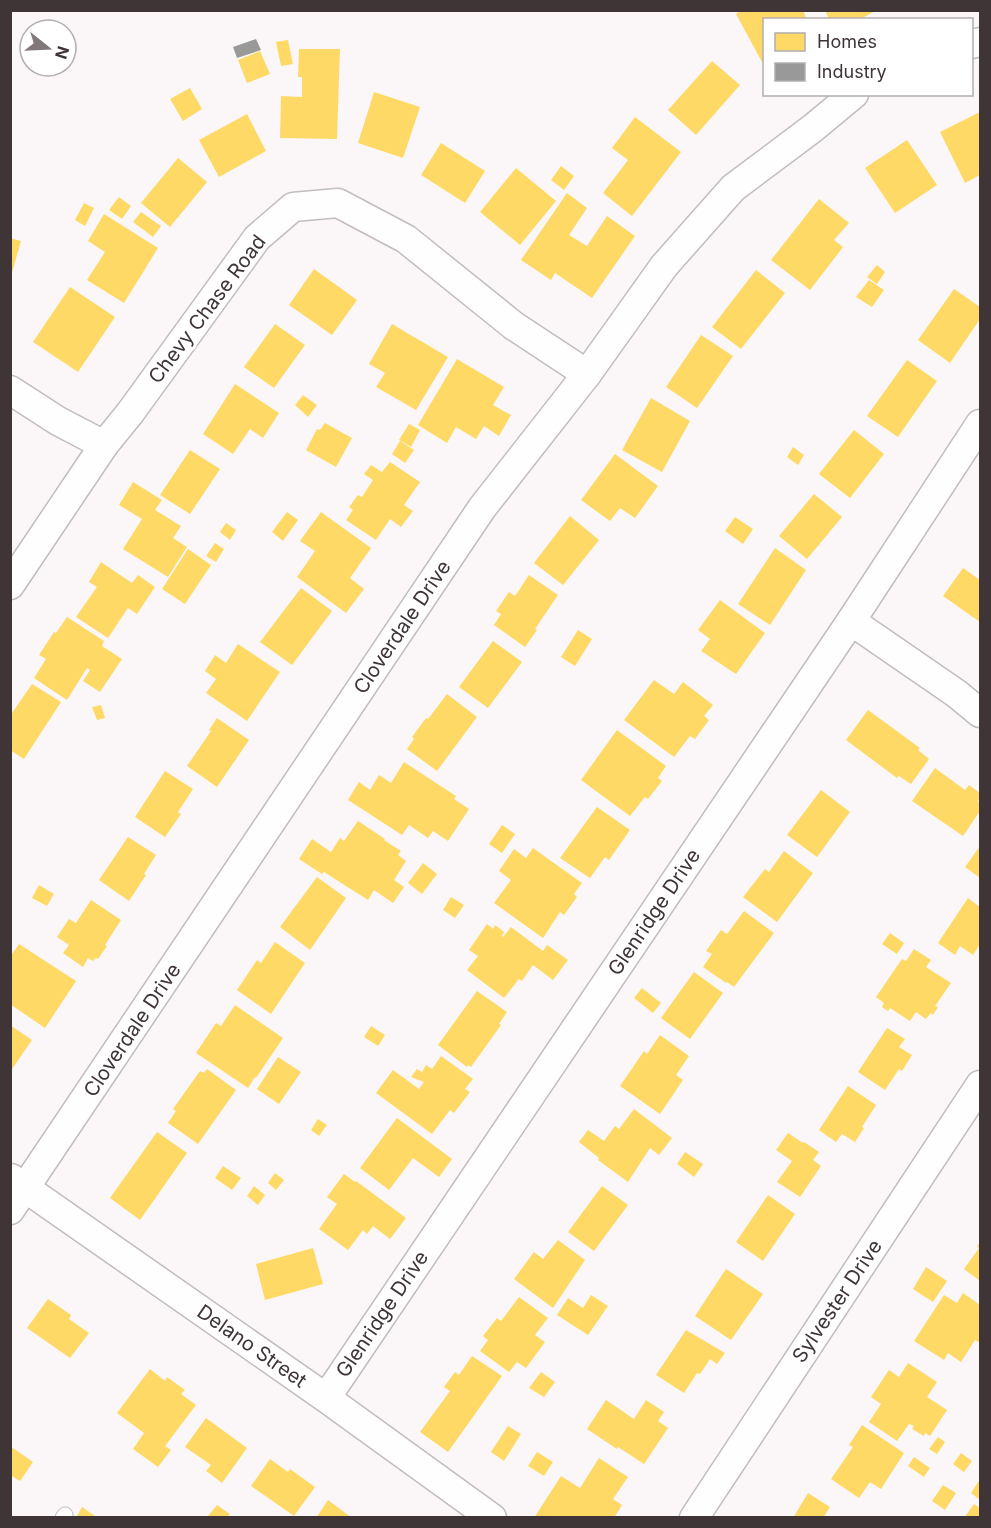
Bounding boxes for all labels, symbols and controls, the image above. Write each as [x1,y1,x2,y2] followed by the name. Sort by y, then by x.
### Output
[18,18,78,78] north arrow
[763,18,973,96] legend
[817,31,877,52] text: Homes
[51,44,74,62] text: N
[817,61,887,82] text: Industry
[143,230,271,388] street label: Chevy Chase Road
[348,556,456,698] street label: Cloverdale Drive
[603,844,705,980] street label: Glenridge Drive
[78,959,186,1101] street label: Cloverdale Drive
[787,1235,887,1367] street label: Sylvester Drive
[331,1246,433,1382] street label: Glenridge Drive
[193,1299,312,1393] street label: Delano Street

